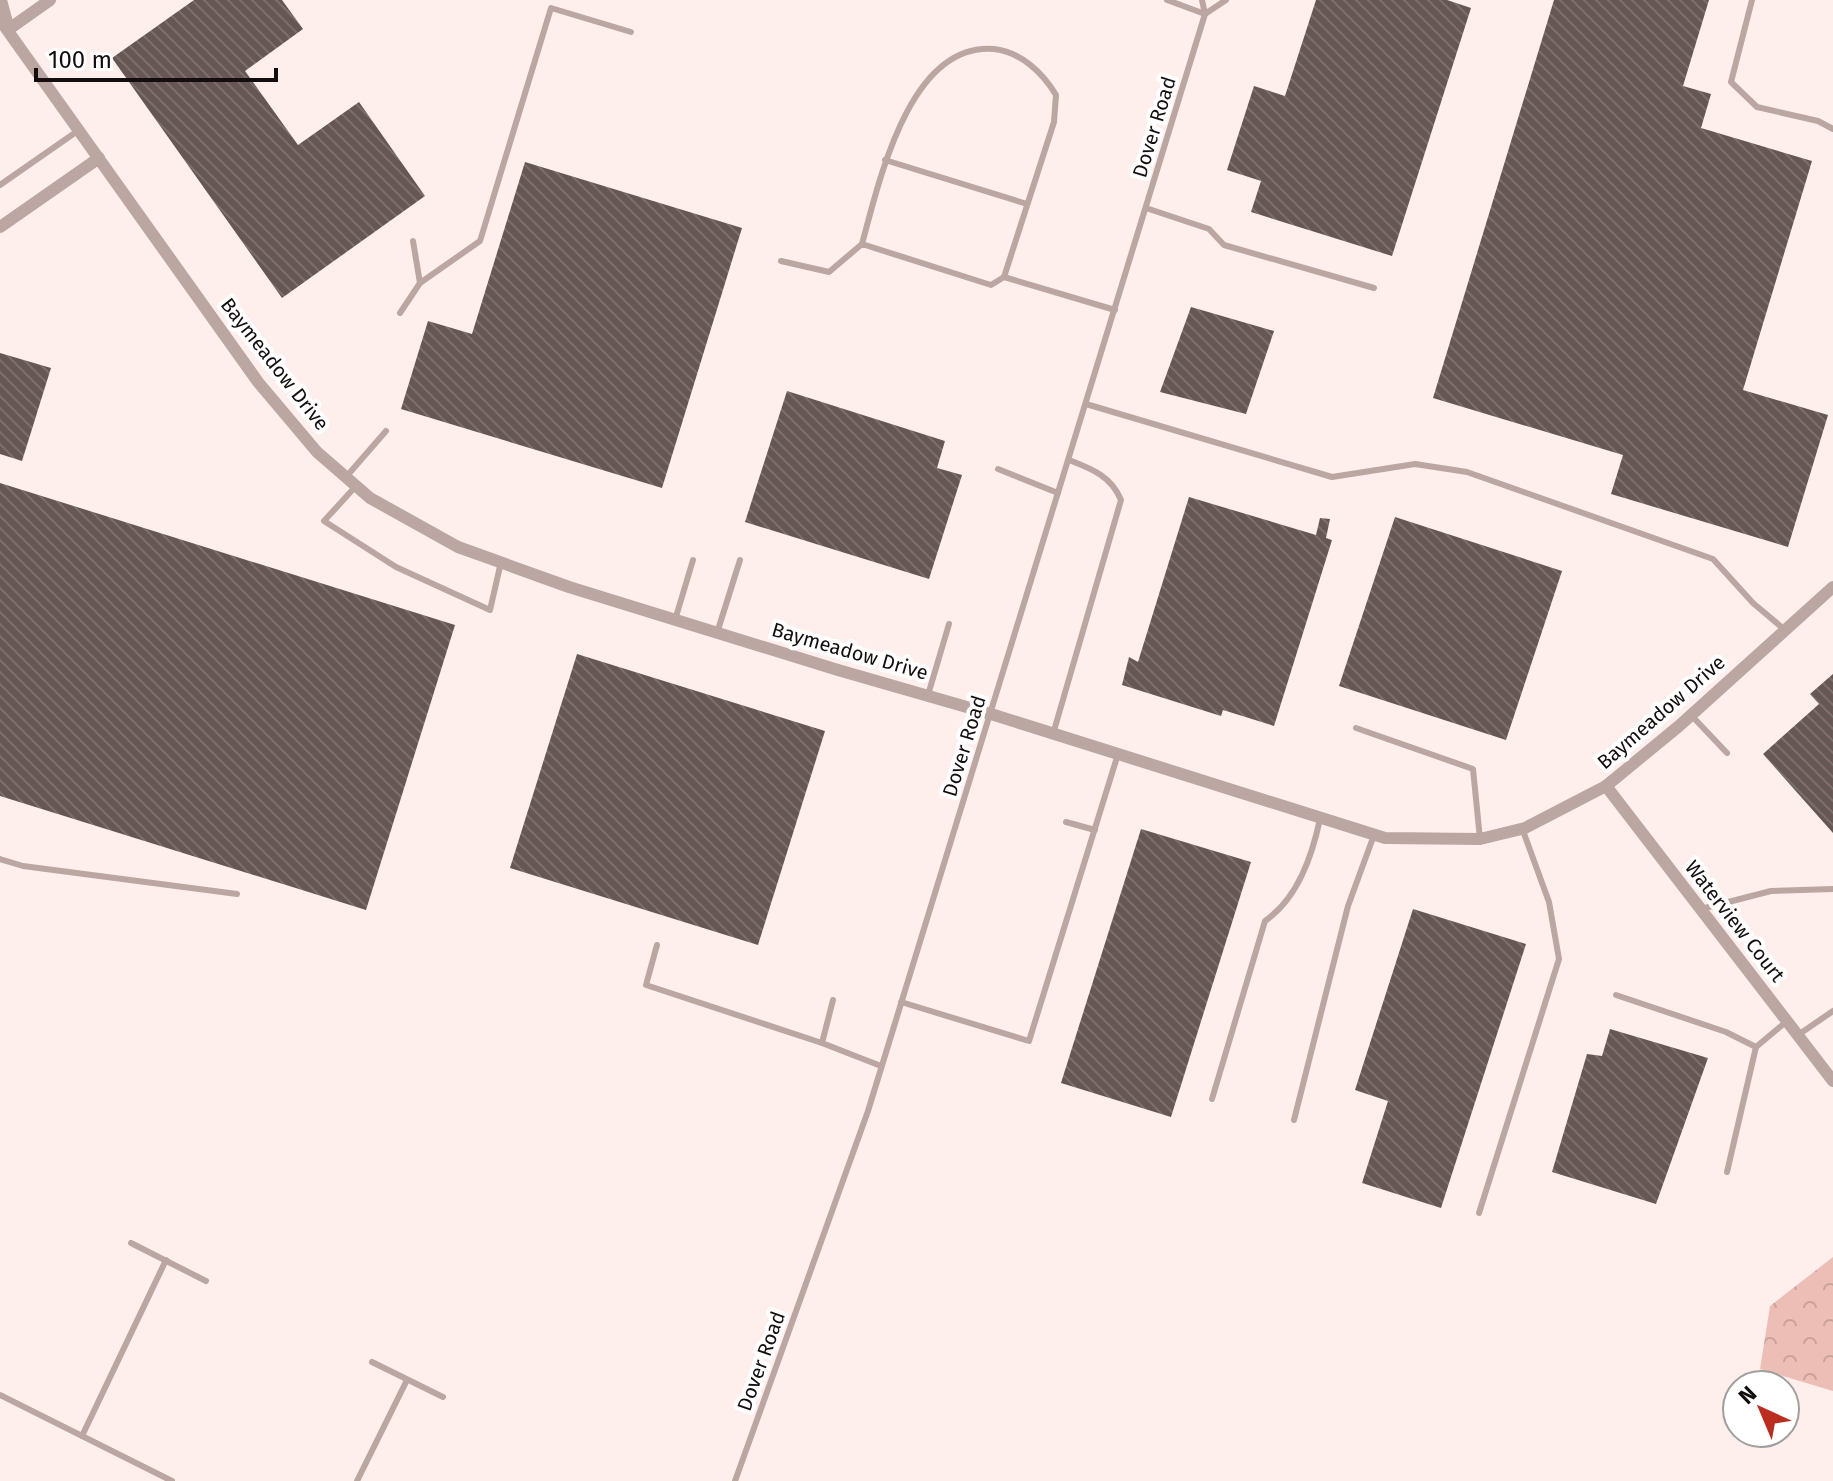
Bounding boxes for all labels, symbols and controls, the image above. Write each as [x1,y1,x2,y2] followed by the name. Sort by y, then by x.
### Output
[36,32,276,82] scale bar
[48,46,112,74] text: 100 m
[1127,74,1181,180] street label: Dover Road
[216,293,334,435] street label: Baymeadow Drive
[769,617,931,685] street label: Baymeadow Drive
[1592,650,1730,774] street label: Baymeadow Drive
[937,693,991,799] street label: Dover Road
[1680,856,1790,987] street label: Waterview Court
[732,1308,790,1414] street label: Dover Road
[1721,1369,1801,1449] north arrow
[1733,1380,1762,1410] text: N

